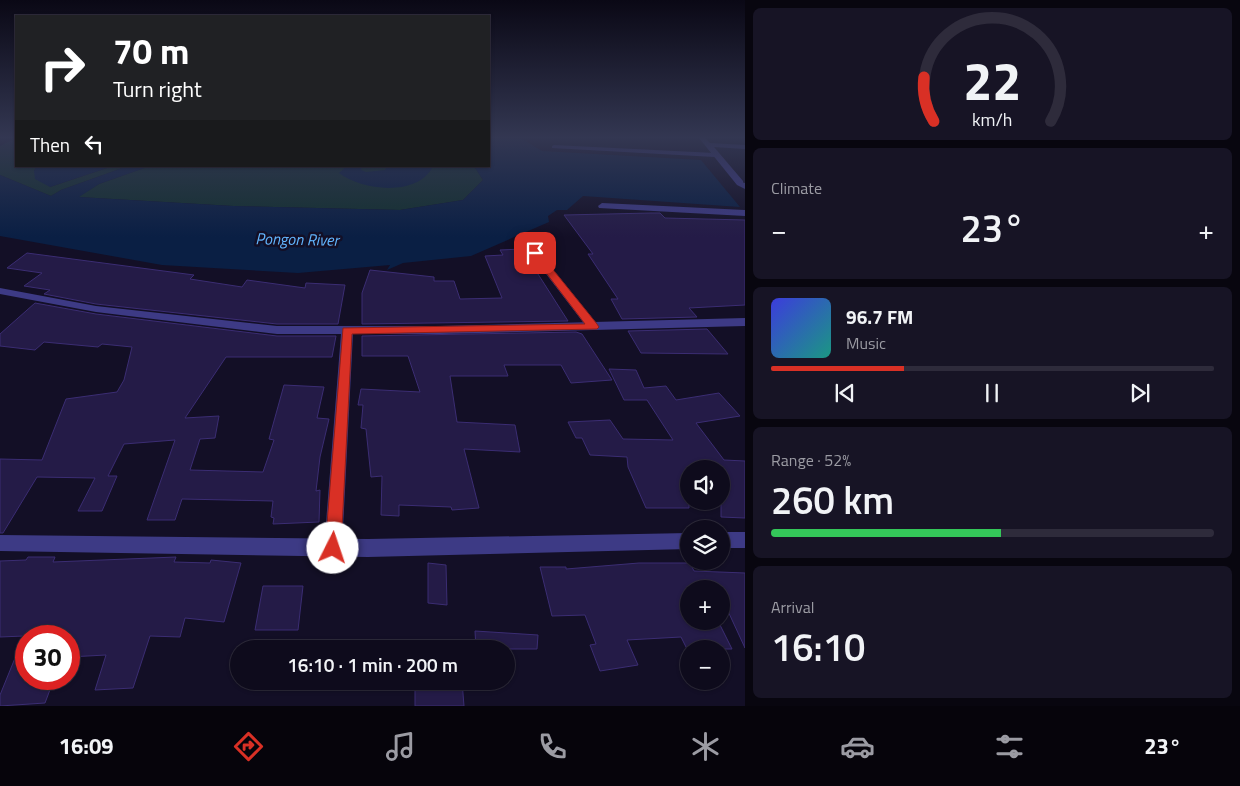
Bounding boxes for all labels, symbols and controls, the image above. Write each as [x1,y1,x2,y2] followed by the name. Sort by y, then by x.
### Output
[113,24,189,78] text: 70 m
[30,35,95,100] icon: right
[963,41,1022,120] text: 22
[113,72,202,106] text: Turn right
[972,106,1013,133] text: km/h
[30,130,70,159] text: Then
[80,130,108,158] icon: left
[771,176,822,200] text: Climate
[961,199,1024,257] text: 23°
[771,208,787,251] text: −
[1198,208,1214,251] text: +
[255,226,341,252] water label: Pongon River
[514,232,556,274] pin
[521,239,549,267] icon: arrive
[846,302,913,331] text: 96.7 FM
[846,331,886,355] text: Music
[831,379,859,407] icon: previous
[978,379,1006,407] icon: pause
[1126,379,1154,407] icon: next
[771,448,851,472] text: Range · 52%
[680,460,730,690] map controls
[680,460,730,510] button: sound
[771,471,894,529] text: 260 km
[680,520,730,570] button: layers
[306,521,358,573] position arrow
[680,580,730,630] button: +
[771,595,814,619] text: Arrival
[771,618,865,676] text: 16:10
[15,625,80,690] speed limit sign: 30
[680,640,730,690] button: −
[287,650,458,679] text: 16:10 · 1 min · 200 m
[59,729,114,763] text: 16:09
[231,729,266,764] icon: directions
[383,729,418,764] icon: music
[535,729,570,764] icon: phone
[688,729,723,764] icon: climate
[840,729,875,764] icon: car
[992,729,1027,764] icon: filters
[1144,729,1181,763] text: 23°

